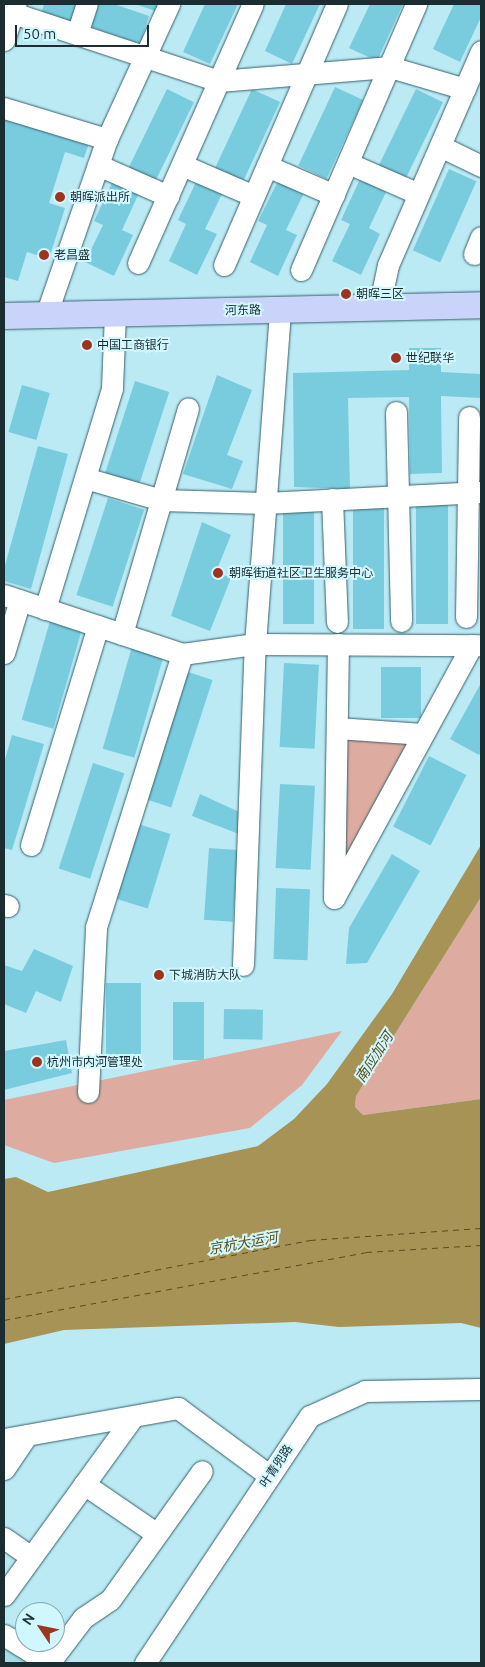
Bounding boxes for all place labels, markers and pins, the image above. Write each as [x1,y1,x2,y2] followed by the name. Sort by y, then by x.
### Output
[70,190,130,204] place label: 朝晖派出所
[54,191,66,203] marker: 朝晖派出所
[54,248,90,262] place label: 老昌盛
[38,249,50,261] marker: 老昌盛
[356,287,404,301] place label: 朝晖三区
[340,288,352,300] marker: 朝晖三区
[97,338,169,352] place label: 中国工商银行
[81,339,93,351] marker: 中国工商银行
[406,351,454,365] place label: 世纪联华
[390,352,402,364] marker: 世纪联华
[211,566,225,580] marker: 朝晖街道社区卫生服务中心
[229,566,373,580] place label: 朝晖街道社区卫生服务中心
[169,968,241,982] place label: 下城消防大队
[153,969,165,981] marker: 下城消防大队
[47,1055,143,1069] place label: 杭州市内河管理处
[31,1056,43,1068] marker: 杭州市内河管理处

